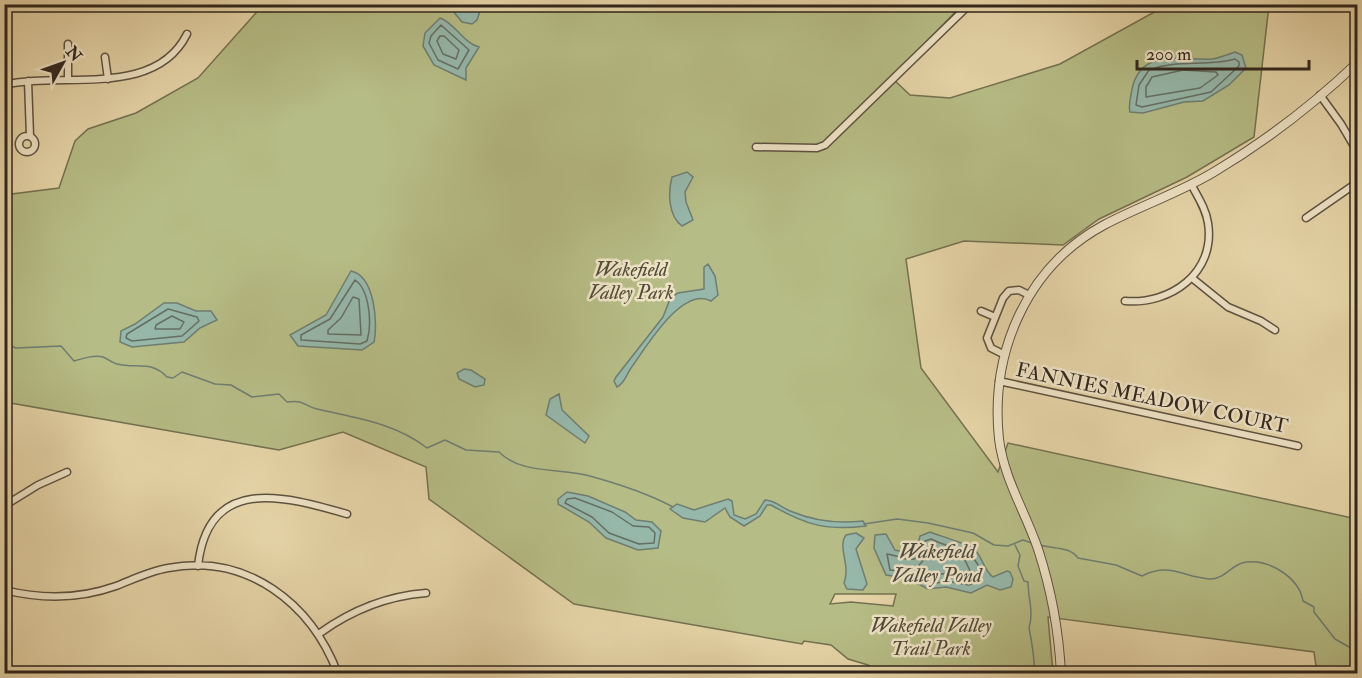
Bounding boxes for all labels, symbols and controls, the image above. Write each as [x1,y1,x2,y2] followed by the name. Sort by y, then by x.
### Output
[33,33,93,93] north arrow
[1137,33,1310,71] scale bar
[61,41,86,66] text: N
[1146,43,1191,66] text: 200 m
[588,257,674,305] park label: Wakefield Valley Park
[1014,357,1290,439] street label: FANNIES MEADOW COURT
[892,538,983,589] water label: Wakefield Valley Pond
[870,613,992,661] park label: Wakefield Valley Trail Park

